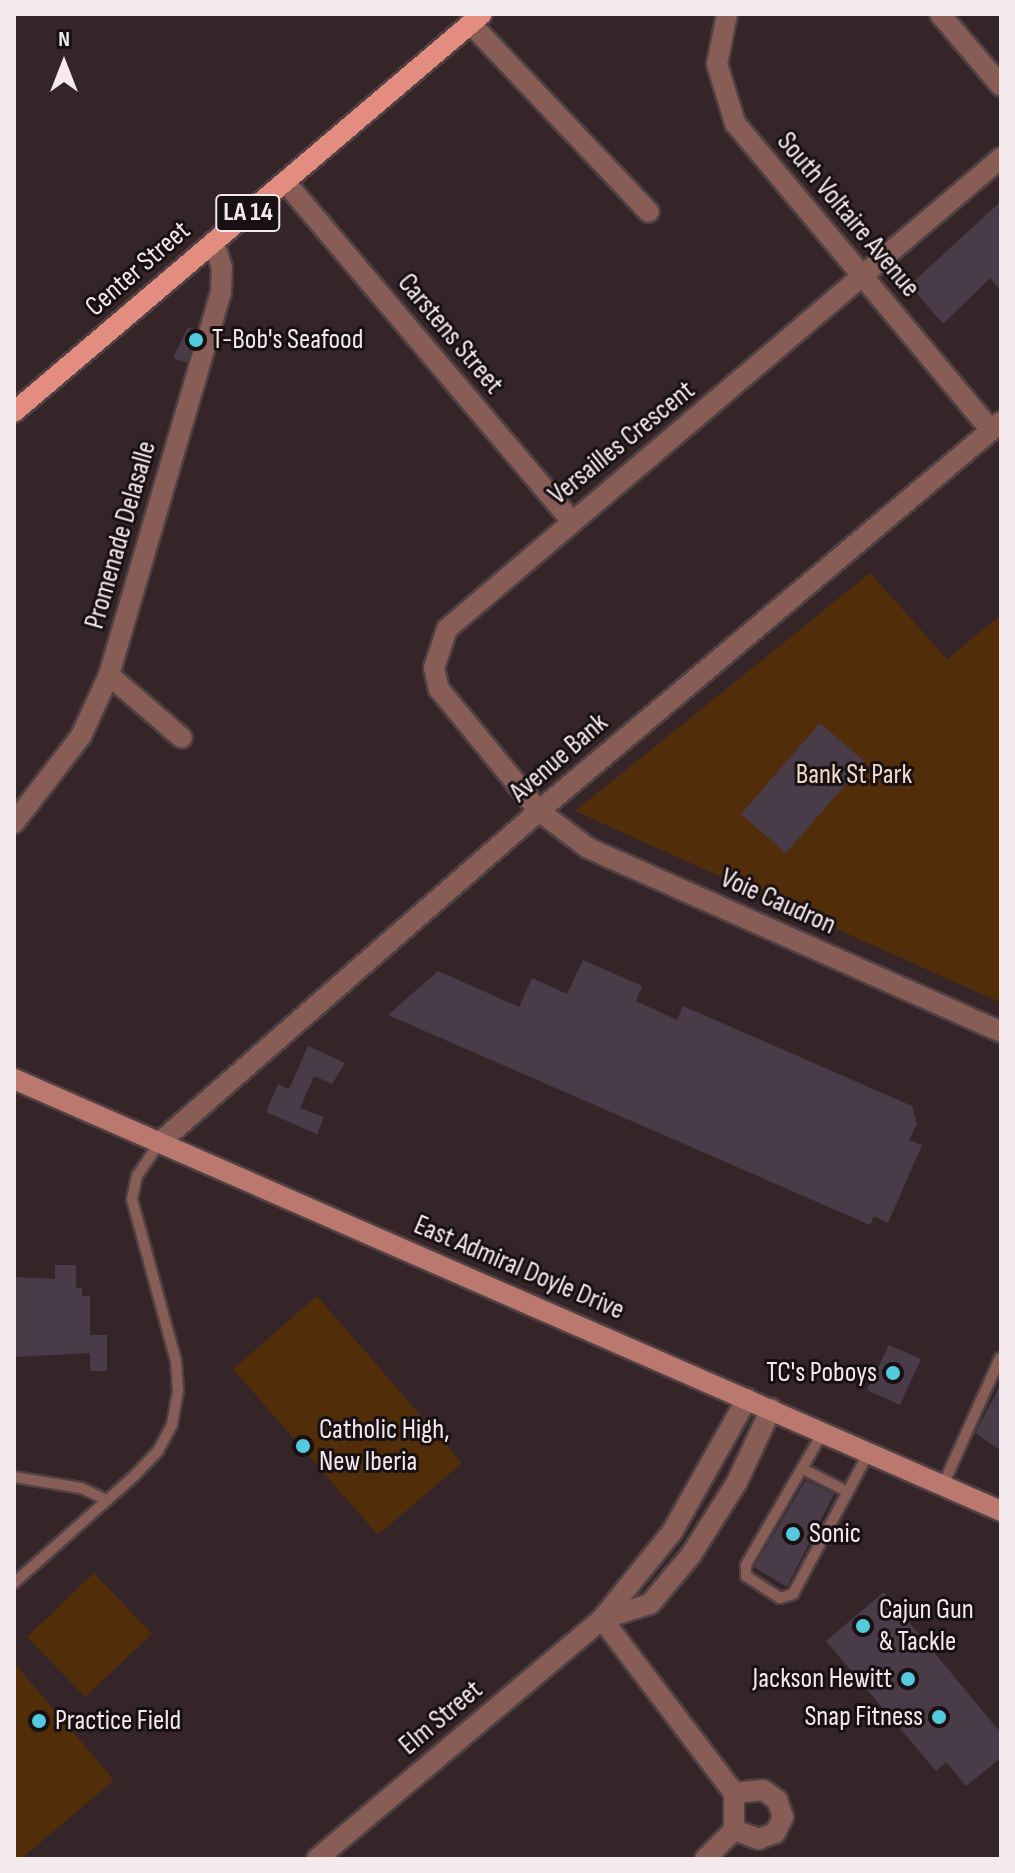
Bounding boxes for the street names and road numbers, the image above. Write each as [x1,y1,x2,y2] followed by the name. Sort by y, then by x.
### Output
[769,126,927,304] street label: South Voltaire Avenue
[214,191,282,235] road number: LA 14
[79,214,197,324] street label: Center Street
[390,267,510,401] street label: Carstens Street
[542,374,702,512] street label: Versailles Crescent
[78,437,164,633] street label: Promenade Delasalle
[503,706,615,810] street label: Avenue Bank
[715,862,841,942] street label: Voie Caudron
[409,1209,629,1327] street label: East Admiral Doyle Drive
[393,1674,489,1762] street label: Elm Street

